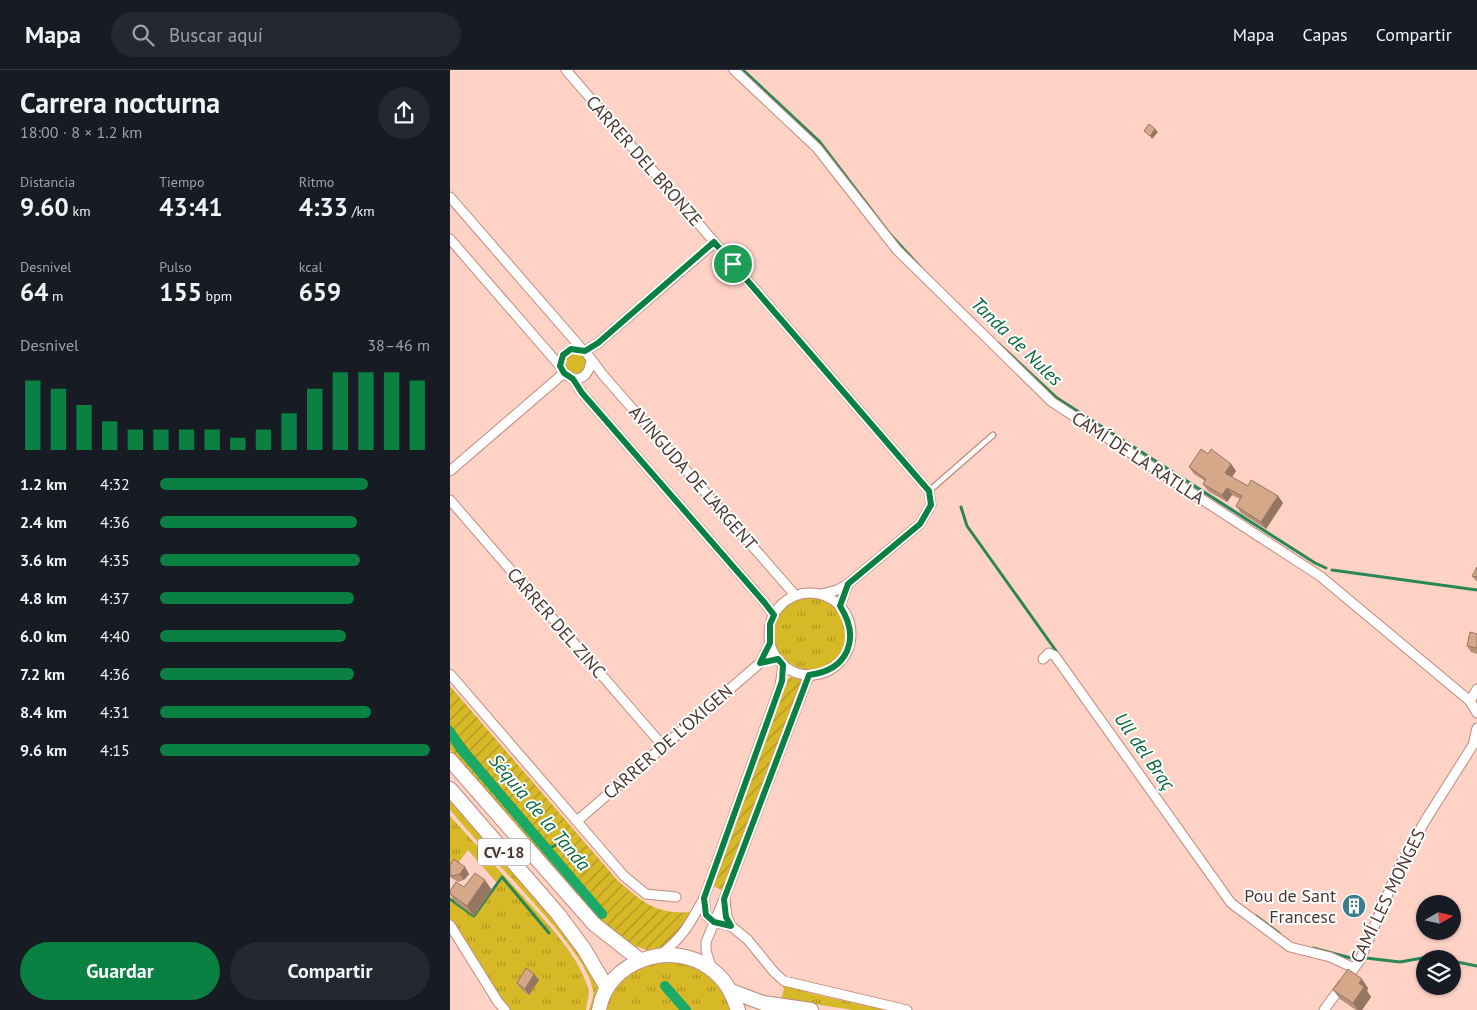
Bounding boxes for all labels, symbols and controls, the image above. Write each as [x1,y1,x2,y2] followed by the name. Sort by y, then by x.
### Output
[111,12,461,57] search box
[25,19,81,50] text: Mapa
[129,21,157,49] icon: search
[169,23,263,47] text: Buscar aquí
[1233,23,1275,46] text: Mapa
[1303,23,1348,46] text: Capas
[1376,23,1452,46] text: Compartir
[20,84,220,121] text: Carrera nocturna
[378,87,430,139] button: share
[581,90,708,231] street label: CARRER DEL BRONZE
[20,122,142,142] text: 18:00 · 8 × 1.2 km
[20,173,75,191] text: Distancia
[159,173,204,191] text: Tiempo
[299,173,334,191] text: Ritmo
[20,191,69,223] text: 9.60
[159,191,223,223] text: 43:41
[299,191,348,223] text: 4:33
[69,202,91,220] text: km
[348,202,375,220] text: /km
[712,243,754,285] pin
[719,250,747,278] icon: arrive
[20,258,71,276] text: Desnivel
[159,258,192,276] text: Pulso
[299,258,323,276] text: kcal
[20,276,48,308] text: 64
[159,276,202,308] text: 155
[299,276,341,308] text: 659
[48,287,63,305] text: m
[202,287,232,305] text: bpm
[966,291,1068,391] water label: Tanda de Nules
[20,335,79,355] text: Desnivel
[367,335,430,355] text: 38–46 m
[624,401,762,555] street label: AVINGUDA DE L'ARGENT
[1068,406,1209,509] street label: CAMÍ DE LA RATLLA
[20,474,67,494] text: 1.2 km
[100,474,130,494] text: 4:32
[20,512,67,532] text: 2.4 km
[100,512,130,532] text: 4:36
[20,550,67,570] text: 3.6 km
[100,550,130,570] text: 4:35
[502,563,611,683] street label: CARRER DEL ZINC
[20,588,67,608] text: 4.8 km
[100,588,130,608] text: 4:37
[20,626,67,646] text: 6.0 km
[100,626,130,646] text: 4:40
[20,664,65,684] text: 7.2 km
[100,664,130,684] text: 4:36
[598,679,737,804] street label: CARRER DE L'OXIGEN
[20,702,67,722] text: 8.4 km
[100,702,130,722] text: 4:31
[1109,707,1181,795] water label: Ull del Braç
[20,740,67,760] text: 9.6 km
[100,740,130,760] text: 4:15
[484,749,596,876] water label: Séquia de la Tanda
[1345,825,1430,967] street label: CAMÍ LES MONGES
[478,839,530,866] road number: CV-18
[1244,884,1336,928] place label: Pou de Sant Francesc
[1341,893,1367,919] building icon: Pou de Sant Francesc
[1416,895,1461,940] north arrow
[1416,895,1461,995] map controls
[20,942,220,1000] button: Guardar
[230,942,430,1000] button: Compartir
[1416,950,1461,995] button: layers

